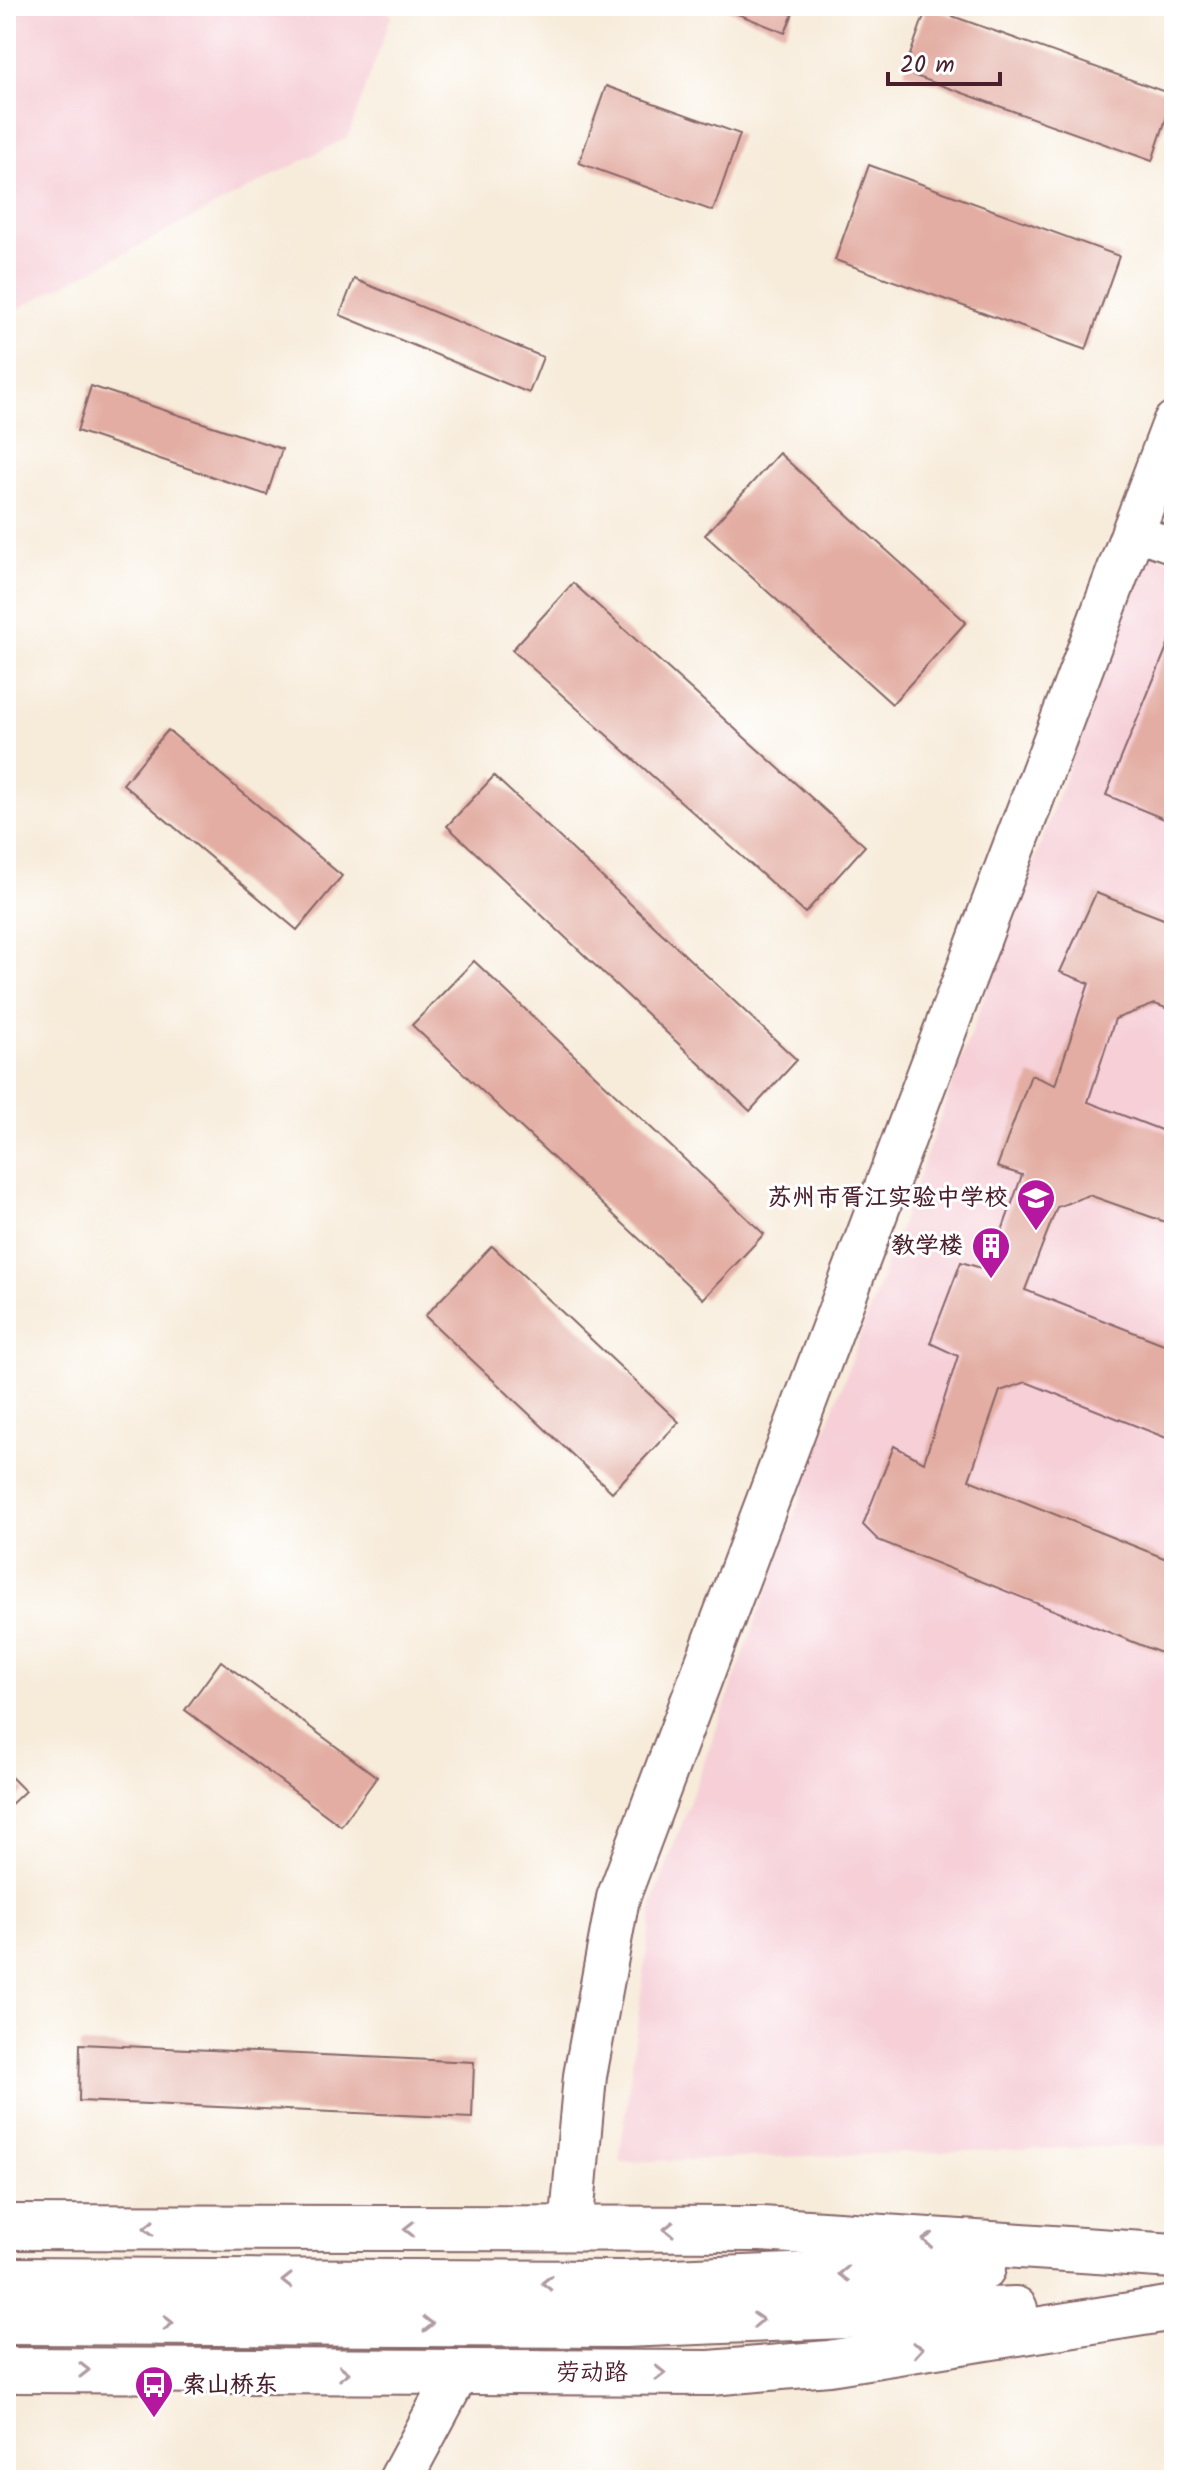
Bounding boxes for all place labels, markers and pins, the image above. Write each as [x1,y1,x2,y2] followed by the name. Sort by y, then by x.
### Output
[1015,1177,1057,1232] school or university icon: 苏州市胥江实验中学校
[768,1179,1008,1218] place label: 苏州市胥江实验中学校
[970,1225,1012,1280] building icon: 教学楼
[891,1227,963,1266] place label: 教学楼
[133,2364,175,2419] bus stop icon: 索山桥东
[182,2366,278,2405] place label: 索山桥东

